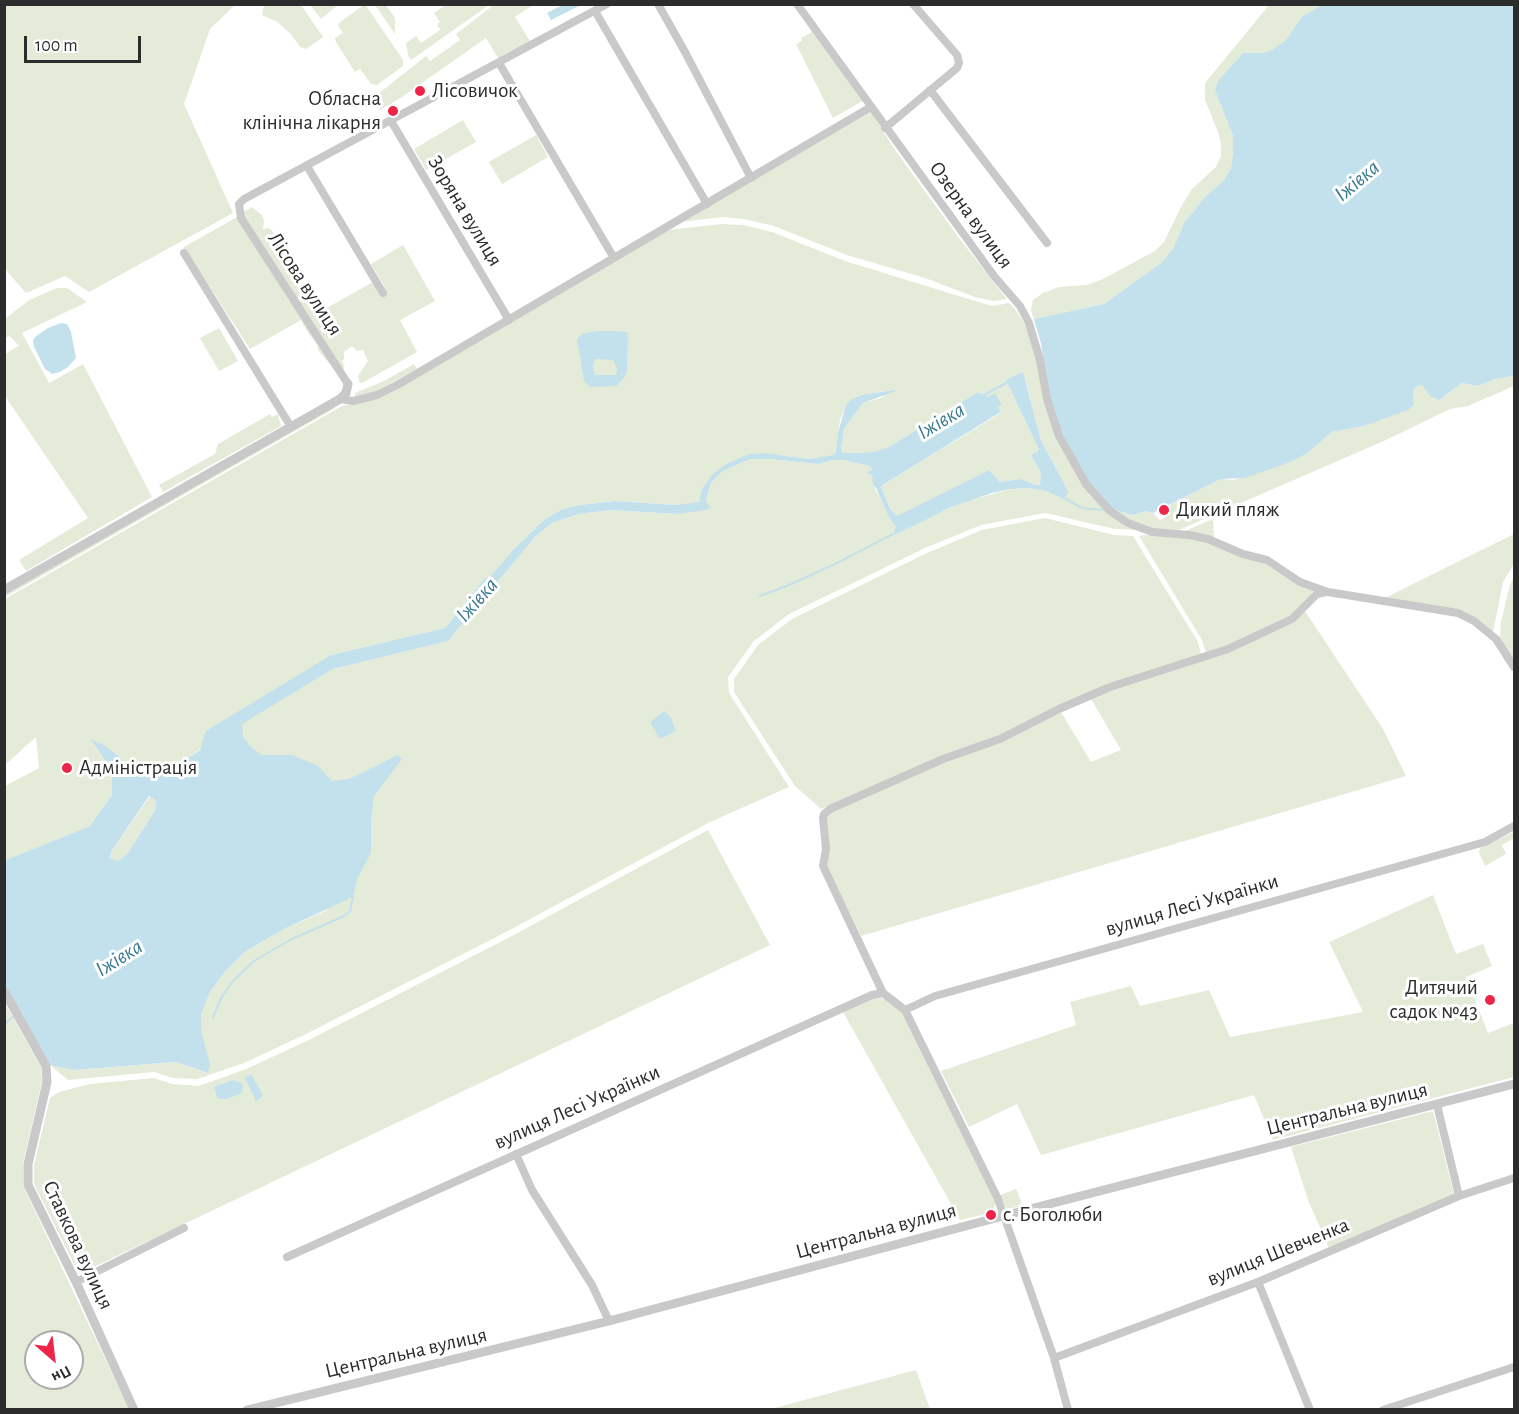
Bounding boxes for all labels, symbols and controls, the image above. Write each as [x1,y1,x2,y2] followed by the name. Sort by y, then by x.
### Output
[27,24,144,62] scale bar
[35,37,78,55] text: 100 m
[432,78,518,104] place label: Лісовичок
[413,84,427,98] marker: Лісовичок
[242,86,381,136] place label: Обласна клінічна лікарня
[386,104,400,118] marker: Обласна клінічна лікарня
[422,151,508,271] street label: Зоряна вулиця
[1329,155,1385,207] water label: Іжівка
[924,156,1018,274] street label: Озерна вулиця
[262,228,348,340] street label: Лісова вулиця
[912,397,970,445] water label: Іжівка
[1176,497,1279,523] place label: Дикий пляж
[1157,503,1171,517] marker: Дикий пляж
[450,572,504,628] water label: Іжівка
[79,755,197,781] place label: Адміністрація
[60,761,74,775] marker: Адміністрація
[1103,868,1281,942] street label: вулиця Лесі Українки
[90,933,148,983] water label: Іжівка
[1389,975,1478,1025] place label: Дитячий садок №43
[1483,993,1497,1007] marker: Дитячий садок №43
[490,1059,664,1155] street label: вулиця Лесі Українки
[1264,1077,1430,1141] street label: Центральна вулиця
[37,1176,119,1314] street label: Ставкова вулиця
[793,1197,959,1265] street label: Центральна вулиця
[1003,1202,1103,1228] place label: с. Боголюби
[984,1208,998,1222] marker: с. Боголюби
[1203,1212,1353,1292] street label: вулиця Шевченка
[323,1322,489,1384] street label: Центральна вулиця
[24,1330,84,1390] north arrow
[49,1362,74,1386] text: Пн

